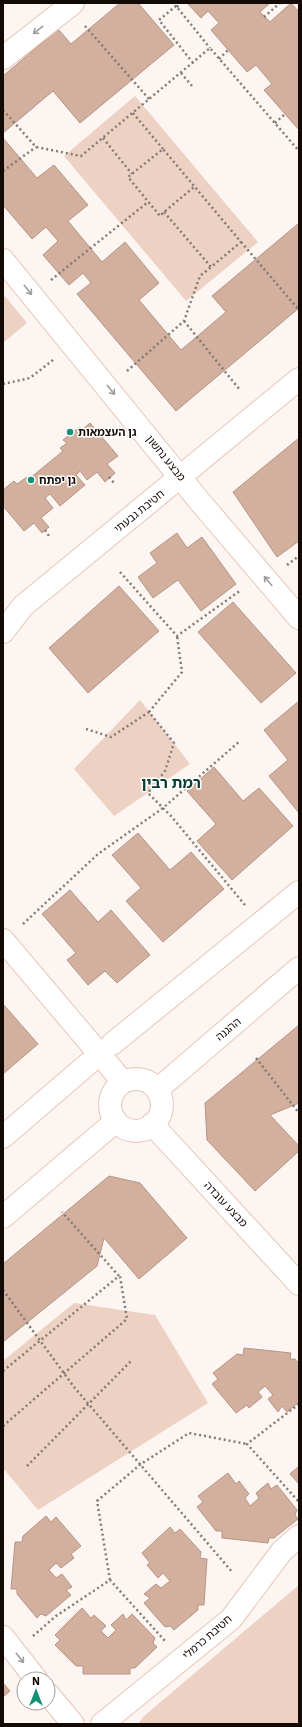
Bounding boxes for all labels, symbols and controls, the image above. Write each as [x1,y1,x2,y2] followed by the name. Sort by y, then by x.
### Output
[32,26,43,35] one-way arrow
[23,285,32,295] one-way arrow
[106,385,115,396] one-way arrow
[78,425,137,439] place label: גן העצמאות
[65,427,75,437] marker: גן העצמאות
[143,432,189,484] street label: מבצע נחשון
[39,473,76,487] place label: גן יפתח
[26,475,36,485] marker: גן יפתח
[111,486,167,536] street label: חטיבת גבעתי
[263,576,272,586] one-way arrow
[141,773,201,792] district label: רמת רבין
[212,1014,244,1044] street label: ההגנה
[201,1178,251,1230] street label: מבצע עובדה
[179,1612,235,1662] street label: חטיבת כרמלי
[15,1653,24,1664] one-way arrow
[16,1671,56,1711] north arrow
[32,1674,40,1688] text: N

